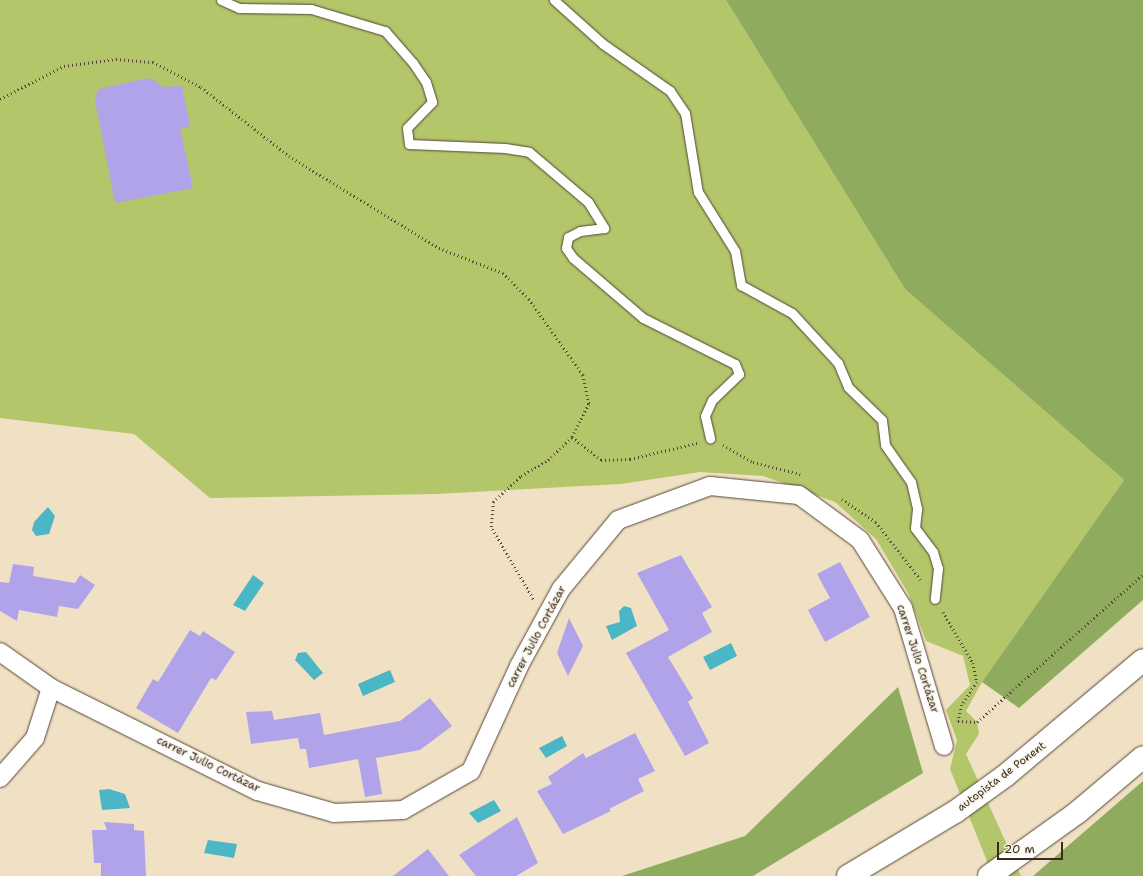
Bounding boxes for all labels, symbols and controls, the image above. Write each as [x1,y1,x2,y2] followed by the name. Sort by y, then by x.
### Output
[505,584,569,690] street label: carrer Julio Cortázar
[893,603,941,715] street label: carrer Julio Cortázar
[154,734,262,796] street label: carrer Julio Cortázar
[955,739,1049,815] street label: autopista de Ponent
[999,834,1065,860] scale bar
[1004,841,1035,857] text: 20 m

